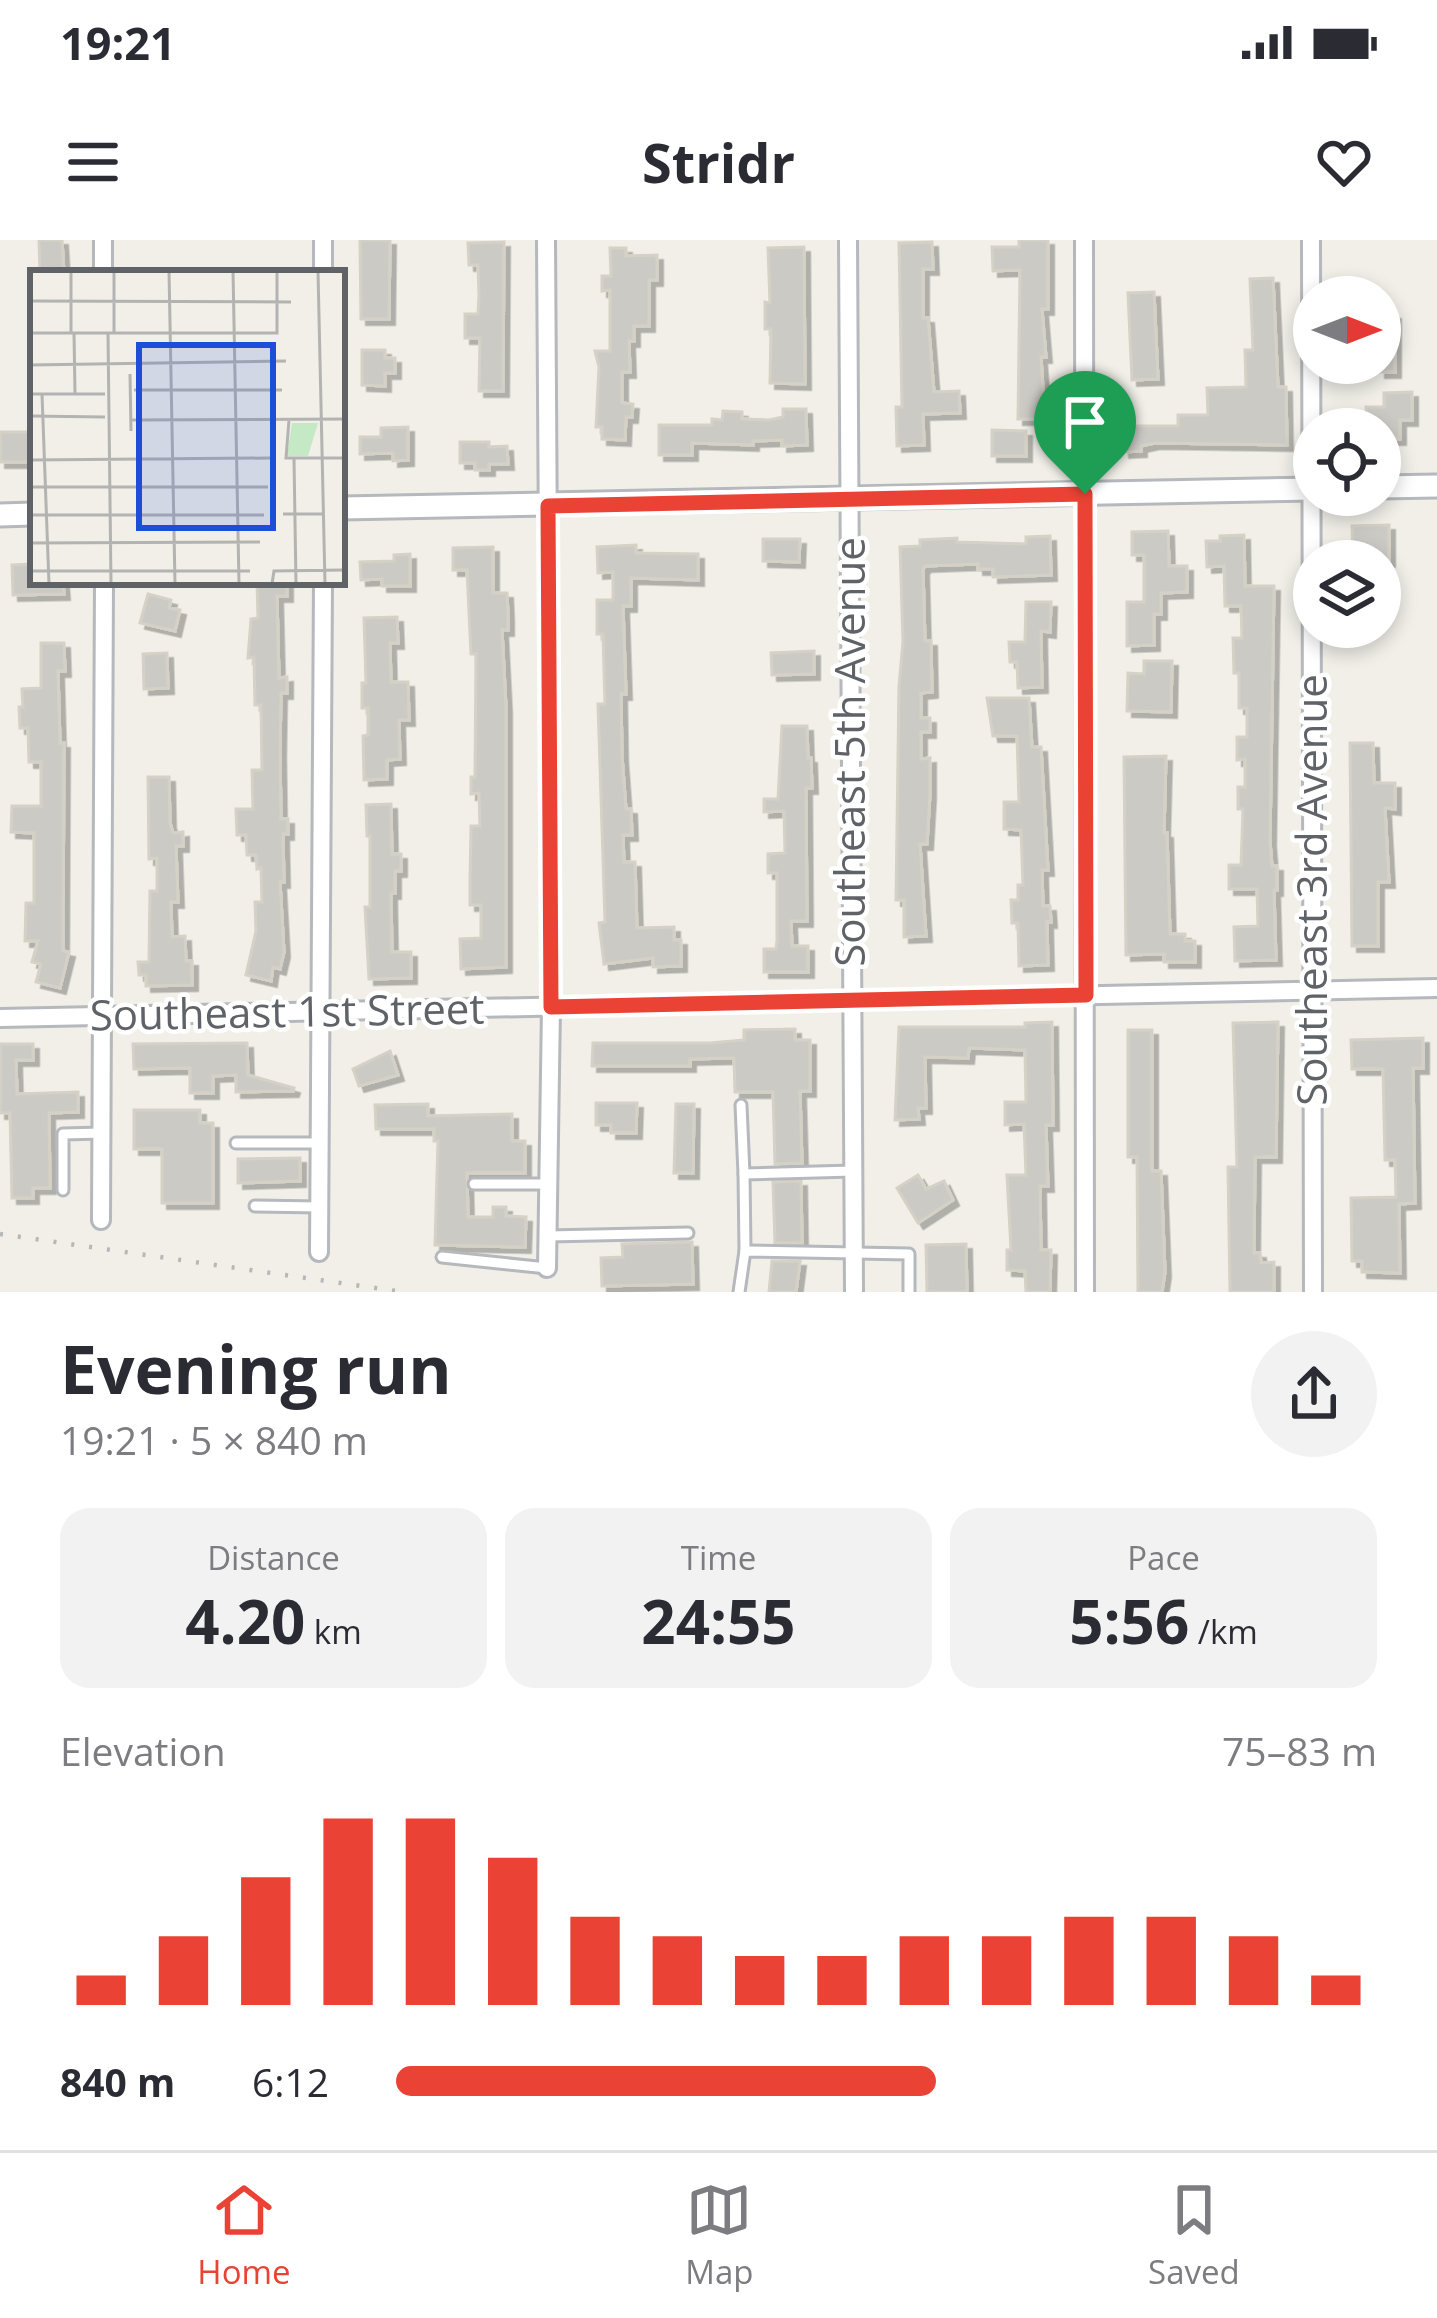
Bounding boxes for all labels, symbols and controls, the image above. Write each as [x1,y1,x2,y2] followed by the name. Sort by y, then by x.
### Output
[60,12,176,73] text: 19:21
[642,125,795,199] text: Stridr
[60,129,126,195] icon: menu
[1311,129,1377,195] icon: heart
[30,270,345,585] inset map
[1293,276,1401,384] north arrow
[1293,276,1401,648] map controls
[1034,371,1136,494] pin
[1052,389,1118,455] icon: arrive
[1293,408,1401,516] button: locate
[820,537,877,967] street label: Southeast 5th Avenue
[1293,540,1401,648] button: layers
[1282,674,1339,1106] street label: Southeast 3rd Avenue
[89,979,485,1042] street label: Southeast 1st Street
[60,1323,452,1413] text: Evening run
[1251,1331,1377,1457] button: share
[60,1413,368,1466] text: 19:21 · 5 × 840 m
[207,1535,340,1580] text: Distance
[681,1535,756,1580] text: Time
[1127,1535,1200,1580] text: Pace
[185,1580,305,1662] text: 4.20
[641,1580,796,1662] text: 24:55
[1069,1580,1189,1662] text: 5:56
[305,1609,362,1654] text: km
[1189,1609,1258,1654] text: /km
[60,1724,226,1777] text: Elevation
[1222,1724,1377,1777] text: 75–83 m
[60,2055,175,2108] text: 840 m
[252,2055,329,2108] text: 6:12
[197,2177,291,2294] tab: Home
[685,2177,753,2294] tab: Map
[1148,2177,1240,2294] tab: Saved

